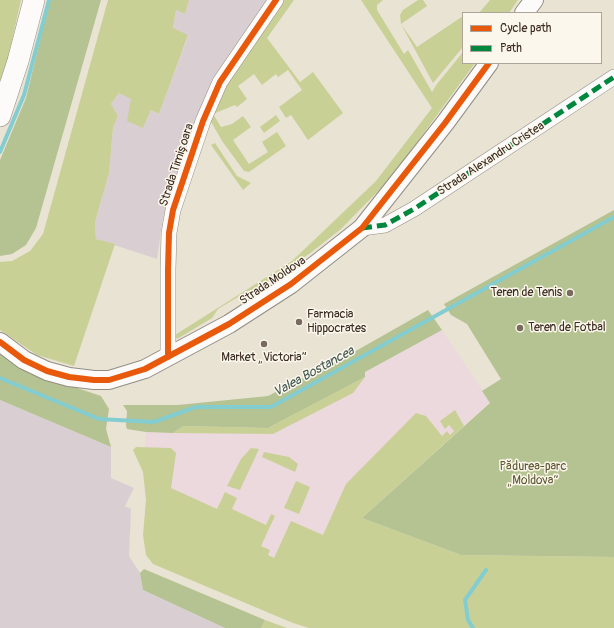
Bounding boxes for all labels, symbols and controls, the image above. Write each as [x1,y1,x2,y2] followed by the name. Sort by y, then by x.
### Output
[462,12,602,64] legend
[500,21,551,36] text: Cycle path
[500,41,522,56] text: Path
[435,119,547,199] street label: Strada Alexandru Cristea
[157,122,197,208] street label: Strada Timișoara
[237,254,309,308] street label: Strada Moldova
[491,286,562,300] place label: Teren de Tenis
[565,288,575,298] marker: Teren de Tenis
[307,308,366,336] place label: Farmacia Hippocrates
[294,317,304,327] marker: Farmacia Hippocrates
[528,321,606,335] place label: Teren de Fotbal
[515,323,525,333] marker: Teren de Fotbal
[259,339,269,349] marker: Market „Victoria”
[271,343,357,401] water label: Valea Bostancea
[221,351,307,365] place label: Market „Victoria”
[499,460,567,488] park label: Pădurea-parc „Moldova”

